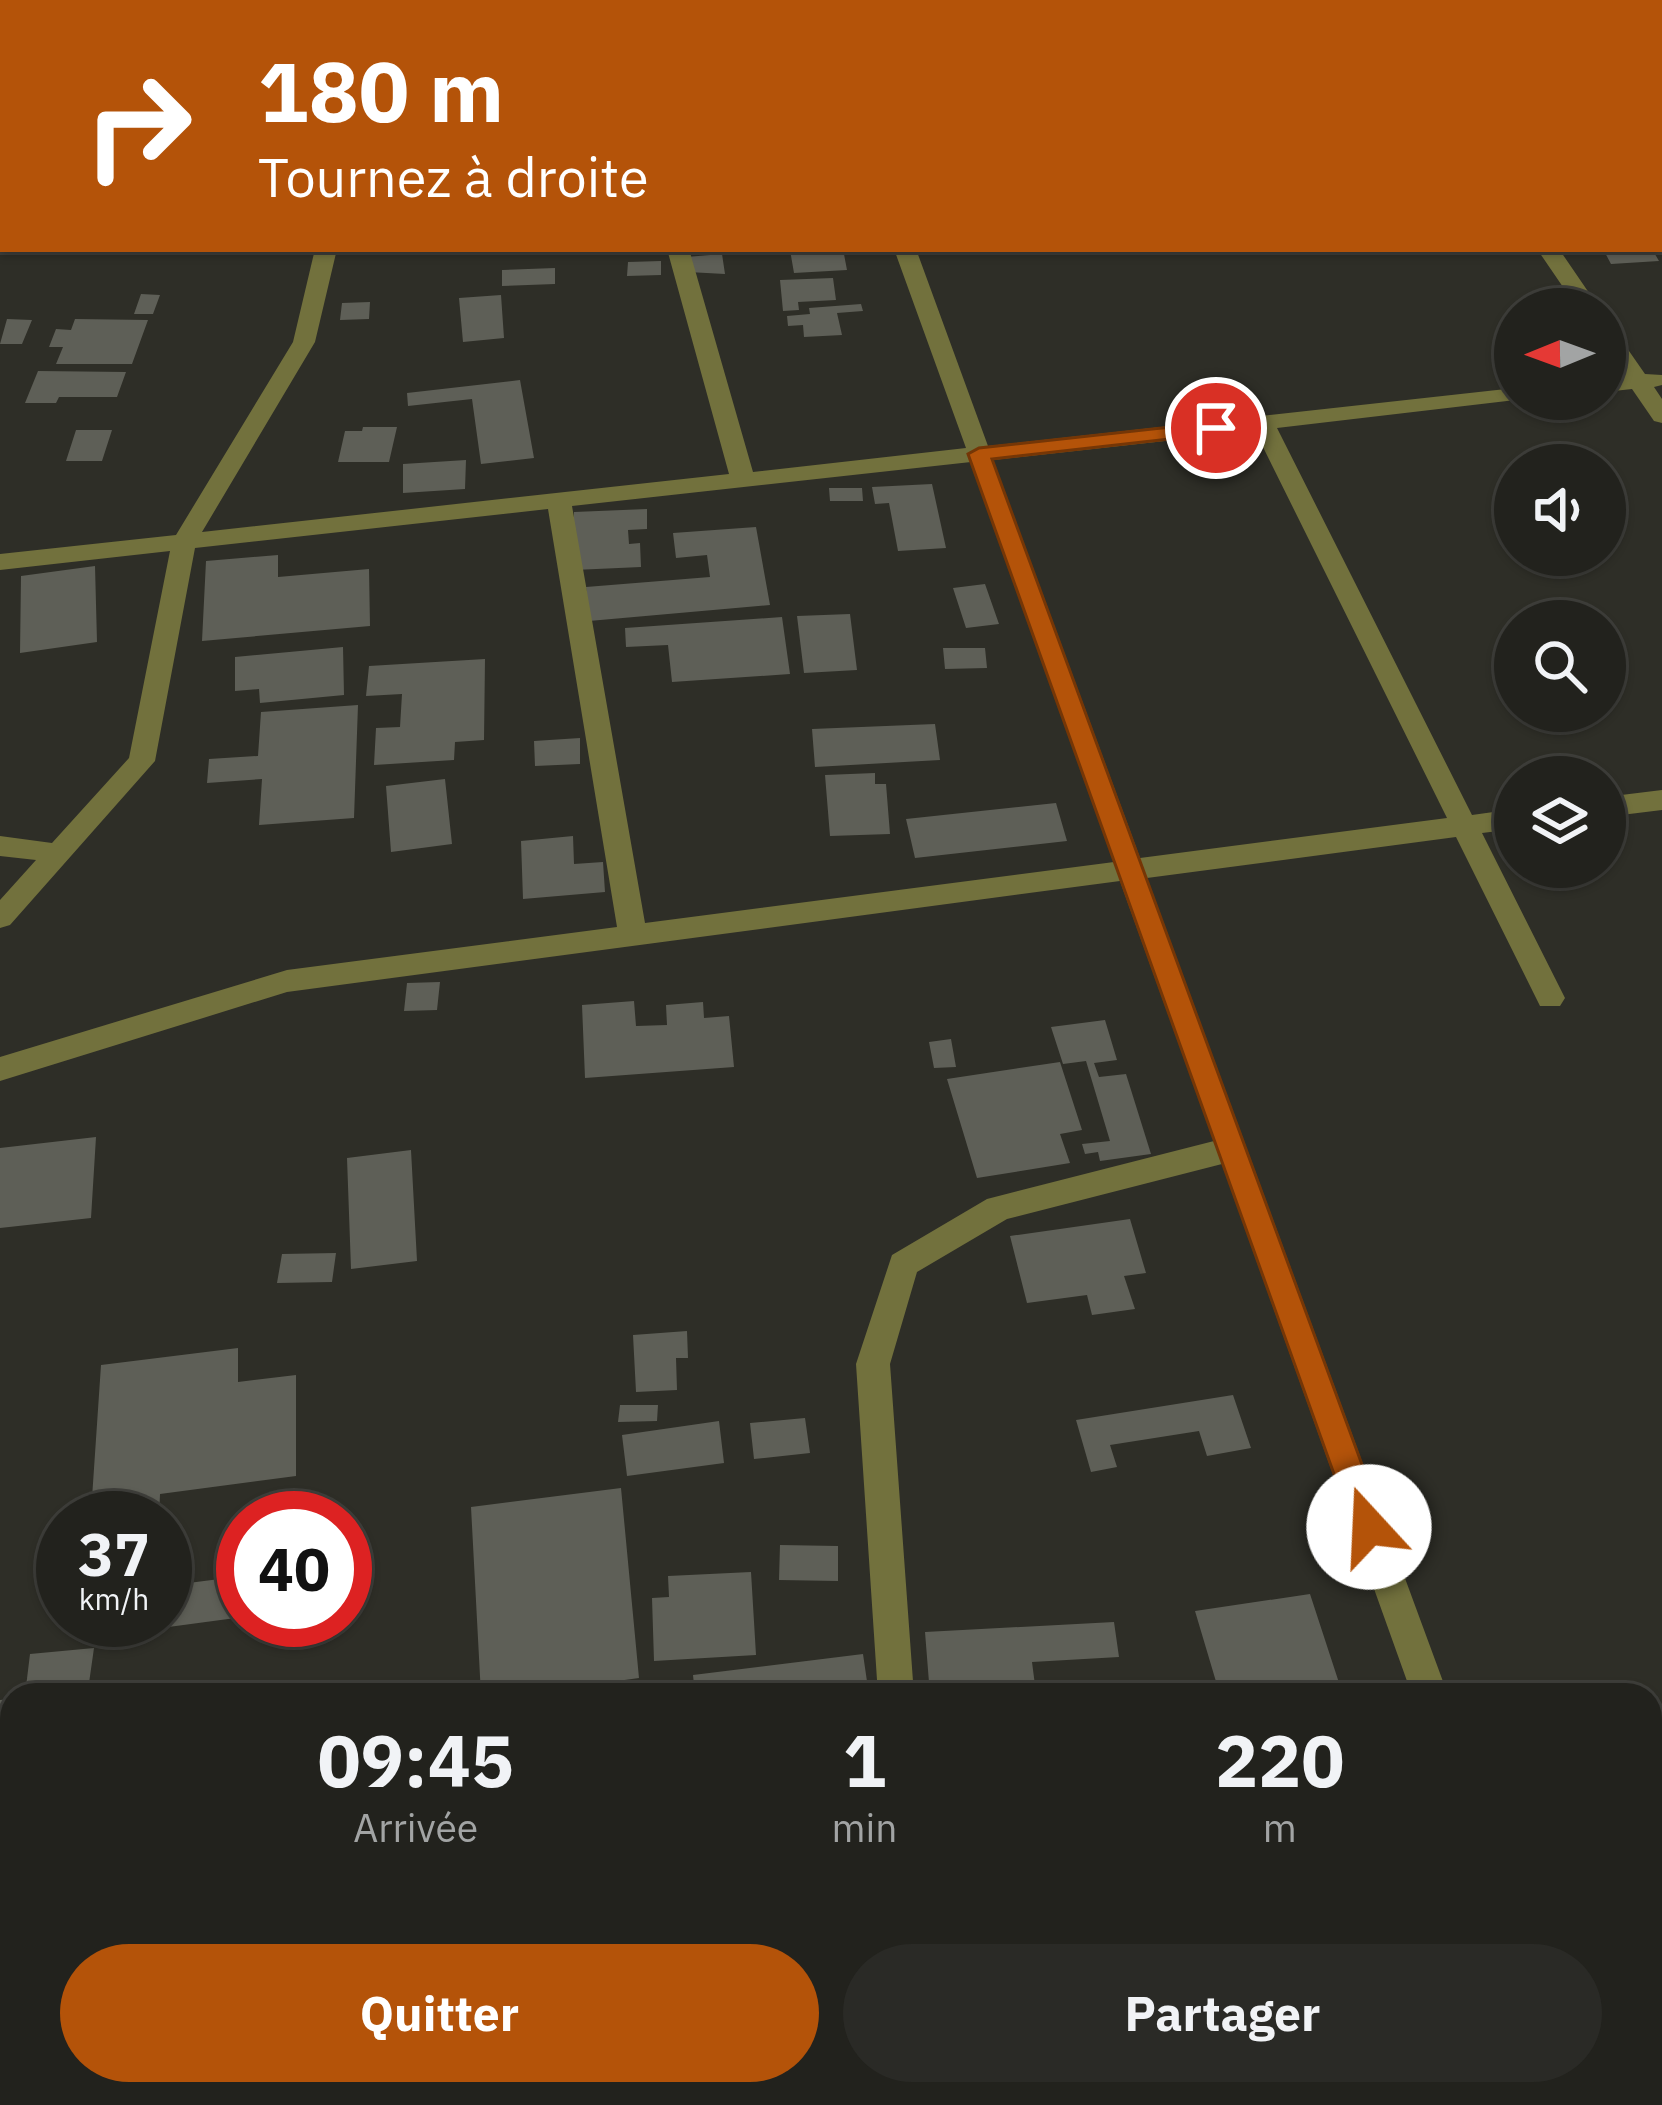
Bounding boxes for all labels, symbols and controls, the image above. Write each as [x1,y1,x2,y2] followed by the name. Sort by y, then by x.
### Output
[258,36,504,145] text: 180 m
[60,48,216,204] icon: right
[258,142,649,212] text: Tournez à droite
[1494,288,1626,420] north arrow
[1494,288,1626,888] map controls
[1165,377,1267,479] pin
[1183,395,1249,461] icon: arrive
[1494,444,1626,576] button: sound
[1494,600,1626,732] button: search
[1494,756,1626,888] button: layers
[1306,1464,1432,1590] position arrow
[216,1491,372,1647] speed limit sign: 40
[78,1514,150,1593] text: 37
[79,1579,149,1618] text: km/h
[317,1713,514,1807] text: 09:45
[843,1713,886,1807] text: 1
[1215,1713,1345,1807] text: 220
[353,1802,478,1853] text: Arrivée
[832,1802,897,1853] text: min
[1263,1802,1297,1853] text: m
[60,1944,819,2082] button: Quitter
[843,1944,1602,2082] button: Partager

